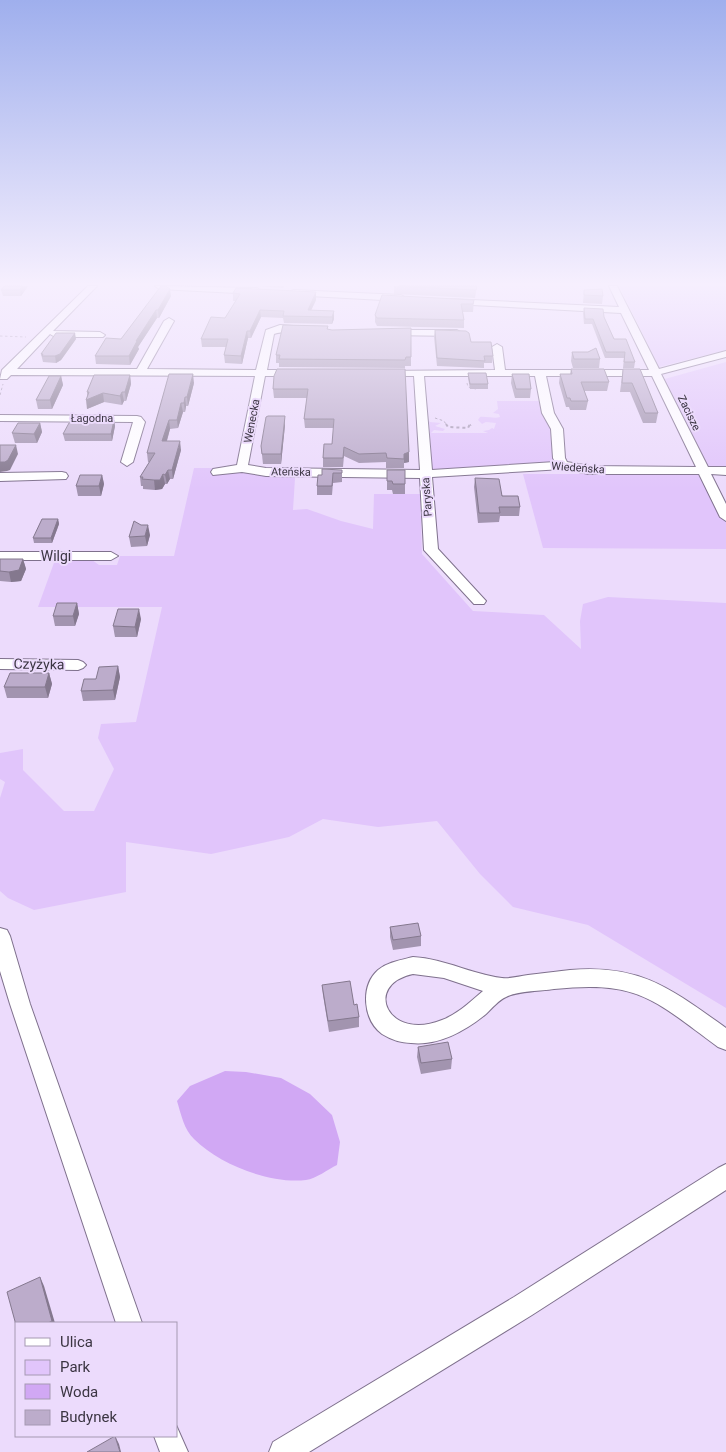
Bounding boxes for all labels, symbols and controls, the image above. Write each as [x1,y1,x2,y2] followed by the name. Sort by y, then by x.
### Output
[675,393,703,433] street label: Zacisze
[241,398,263,444] street label: Wenecka
[71,412,113,425] street label: Łagodna
[551,460,605,476] street label: Wiedeńska
[271,465,311,479] street label: Ateńska
[419,477,435,517] street label: Paryska
[41,548,71,564] street label: Wilgi
[13,656,65,672] street label: Czyżyka
[15,1322,178,1437] legend
[60,1333,93,1351] text: Ulica
[60,1358,91,1376] text: Park
[60,1383,98,1401] text: Woda
[60,1408,117,1426] text: Budynek

